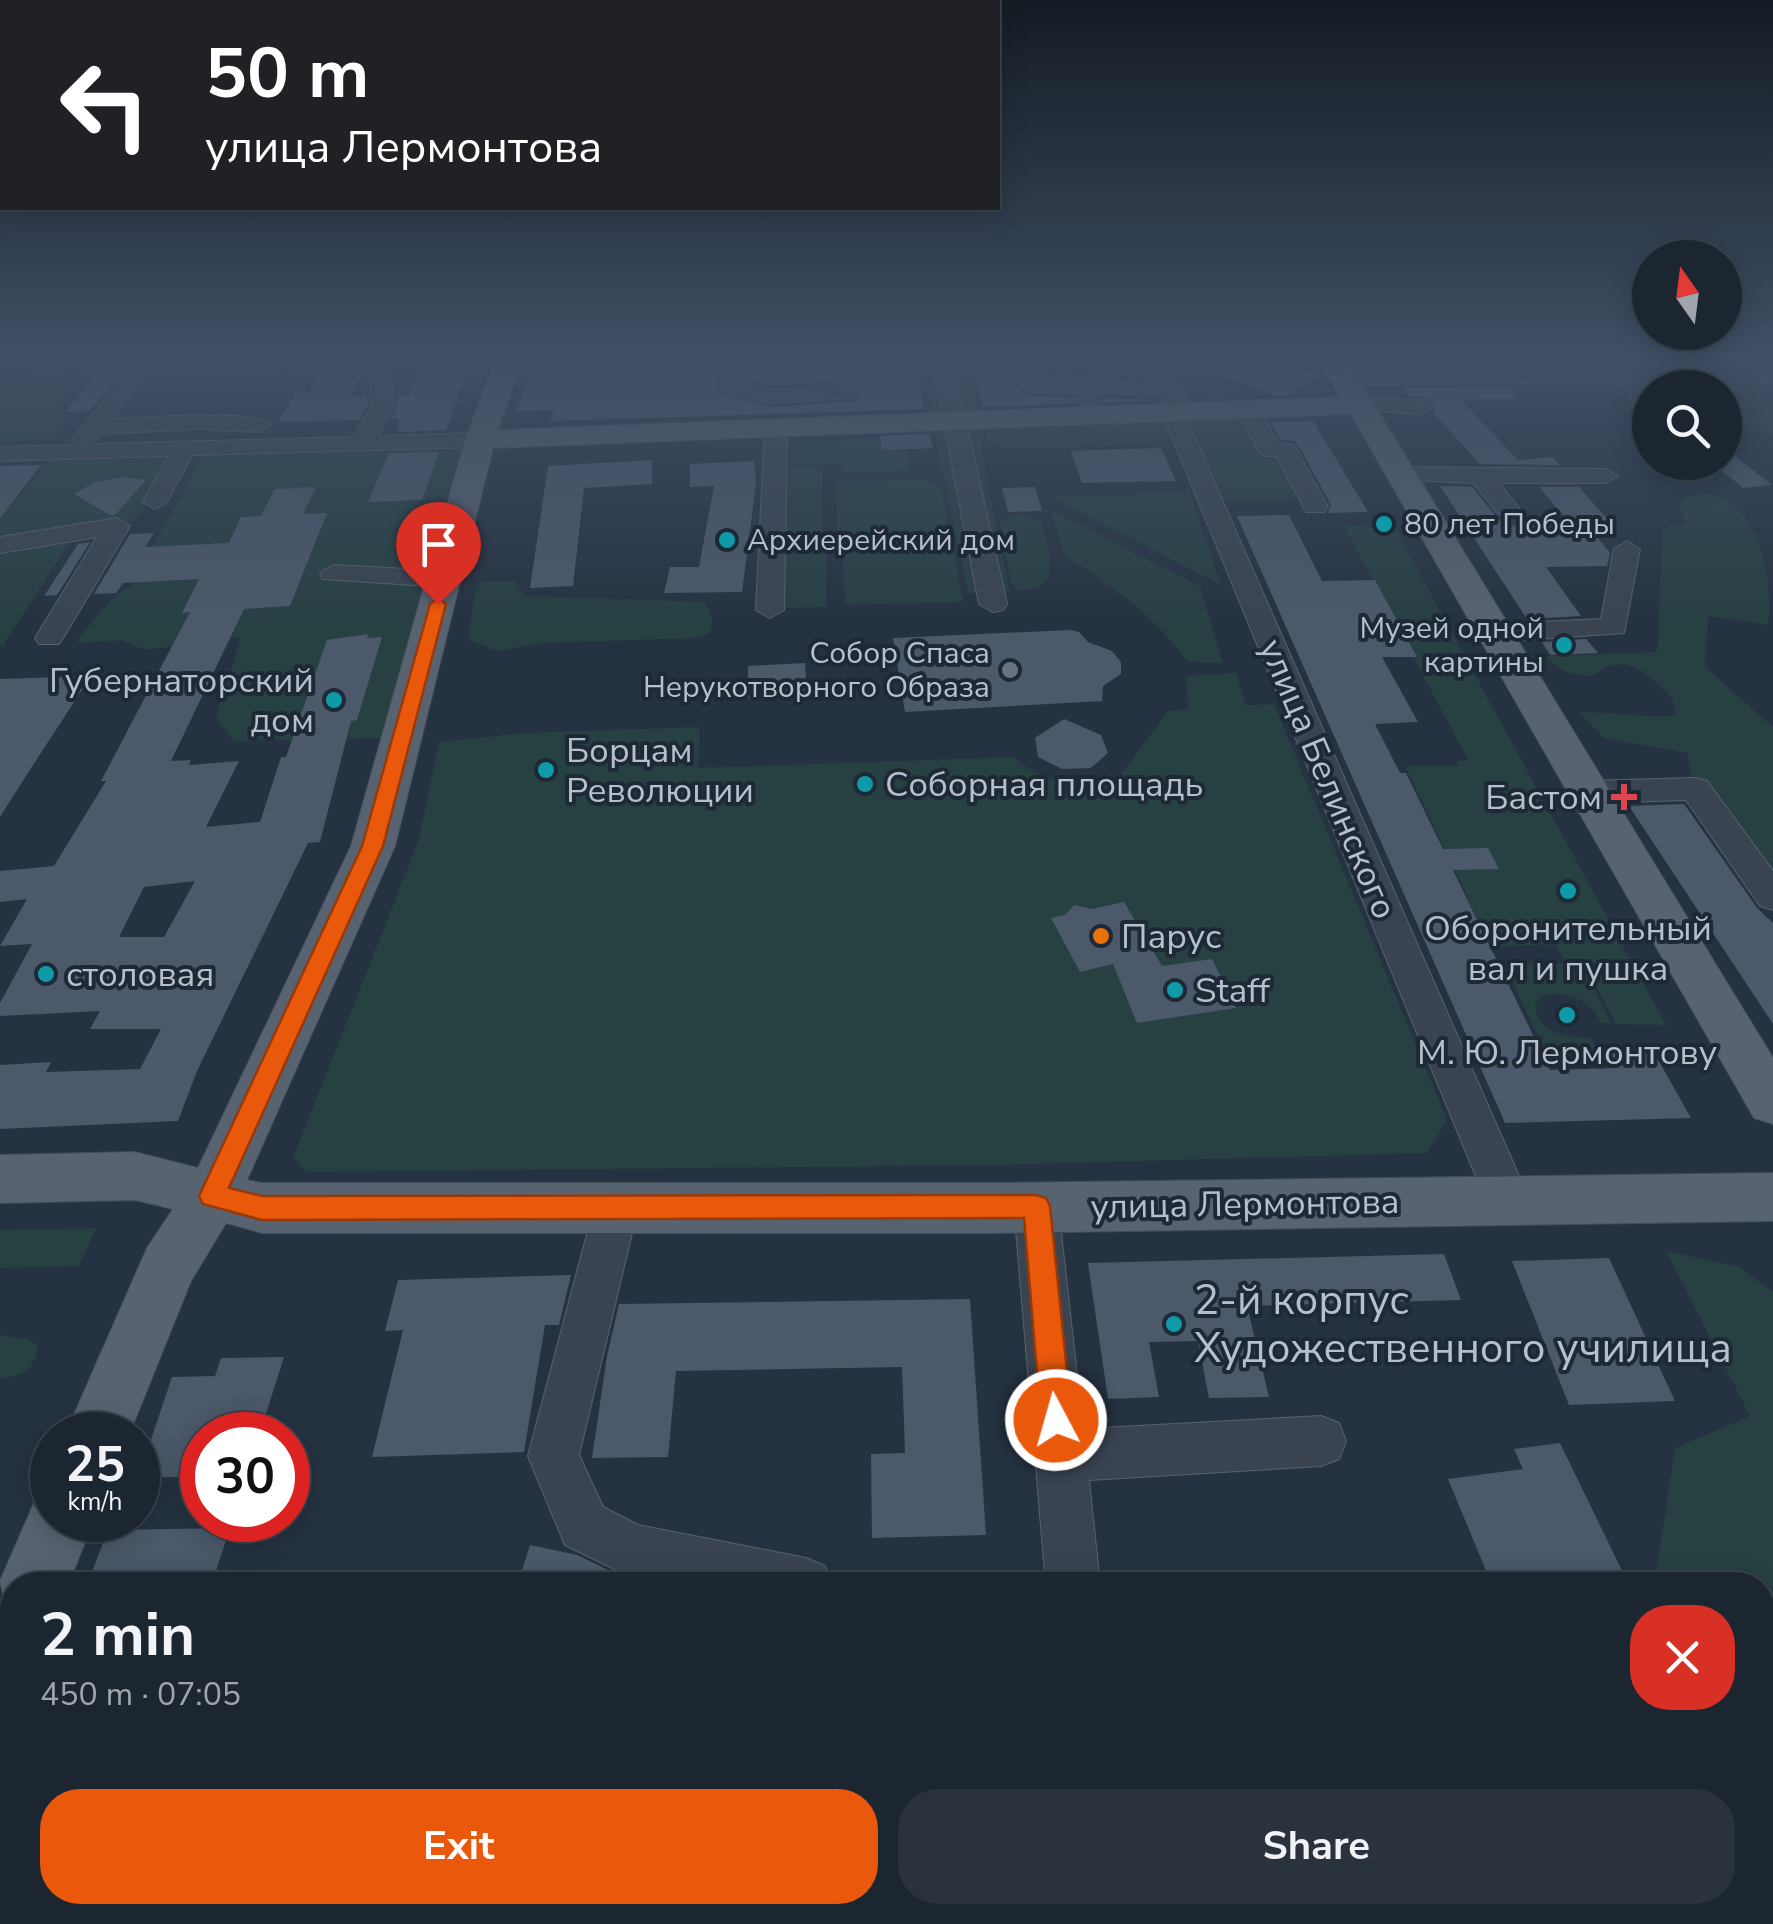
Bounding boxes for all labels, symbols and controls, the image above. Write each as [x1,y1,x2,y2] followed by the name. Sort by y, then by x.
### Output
[205,26,369,122] text: 50 m
[40,40,170,170] icon: left
[205,117,602,178] text: улица Лермонтова
[1632,240,1742,350] north arrow
[1632,240,1742,480] map controls
[1632,370,1742,480] button: search
[396,502,481,605] pin
[1404,504,1615,545] place label: 80 лет Победы
[1373,513,1395,535] marker: 80 лет Победы
[411,517,466,572] icon: arrive
[747,520,1015,561] place label: Архиерейский дом
[716,529,738,551] marker: Архиерейский дом
[1359,608,1544,683] place label: Музей одной картины
[1248,632,1408,926] street label: улица Белинского
[643,633,990,708] place label: Собор Спаса Нерукотворного Образа
[1553,634,1575,656] marker: Музей одной картины
[49,657,314,744] place label: Губернаторский дом
[999,659,1021,681] marker: Собор Спаса Нерукотворного Образа
[323,689,345,711] marker: Губернаторский дом
[566,727,754,814] place label: Борцам Революции
[535,759,557,781] marker: Борцам Революции
[885,761,1203,808] place label: Соборная площадь
[854,773,876,795] marker: Соборная площадь
[1485,774,1602,821] place label: Бастом
[1611,784,1637,810] marker: Бастом
[1557,880,1579,902] marker: Оборонительный вал и пушка
[1424,905,1712,992] place label: Оборонительный вал и пушка
[1121,913,1222,960] place label: Парус
[1090,925,1112,947] marker: Парус
[66,951,214,998] place label: столовая
[35,963,57,985] marker: столовая
[1195,967,1271,1014] place label: Staff
[1164,979,1186,1001] marker: Staff
[1556,1004,1578,1026] marker: М. Ю. Лермонтову
[1417,1029,1717,1076] place label: М. Ю. Лермонтову
[1090,1178,1400,1230] street label: улица Лермонтова
[1194,1272,1732,1377] place label: 2-й корпус Художественного училища
[1163,1313,1185,1335] marker: 2-й корпус Художественного училища
[1004,1368,1108,1472] position arrow
[180,1412,310,1542] speed limit sign: 30
[65,1430,125,1499] text: 25
[67,1485,123,1519] text: km/h
[40,1594,195,1676] text: 2 min
[1630,1605,1735,1710] button: close
[40,1673,241,1716] text: 450 m · 07:05
[40,1789,878,1904] button: Exit
[898,1789,1735,1904] button: Share

